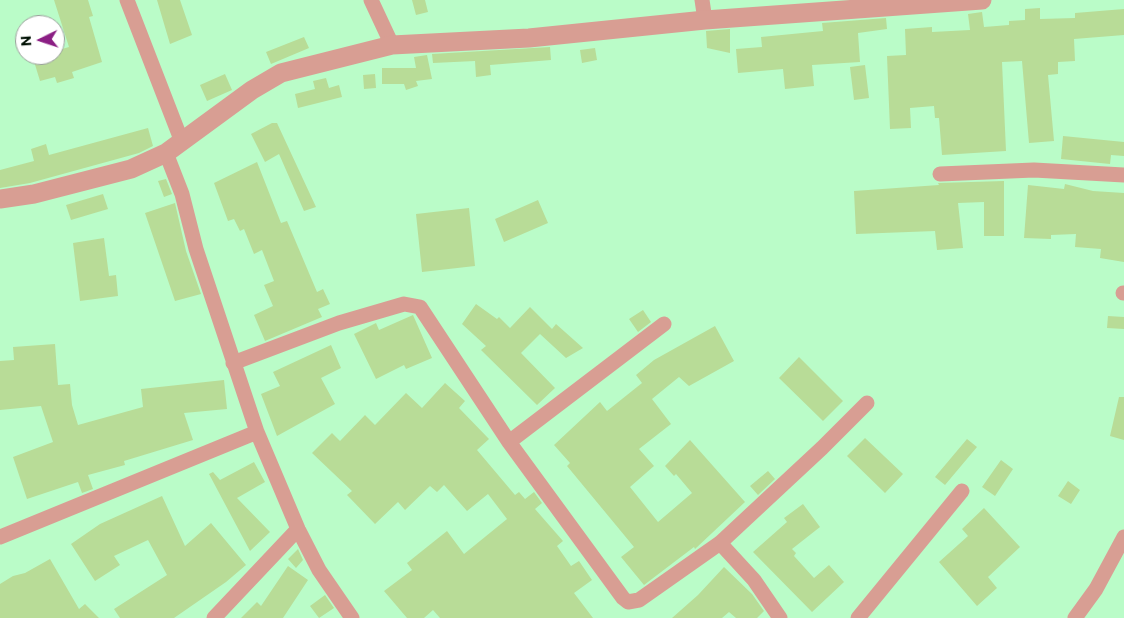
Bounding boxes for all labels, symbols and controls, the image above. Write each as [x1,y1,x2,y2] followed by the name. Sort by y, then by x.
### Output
[15,15,65,65] north arrow
[17,35,34,47] text: N

